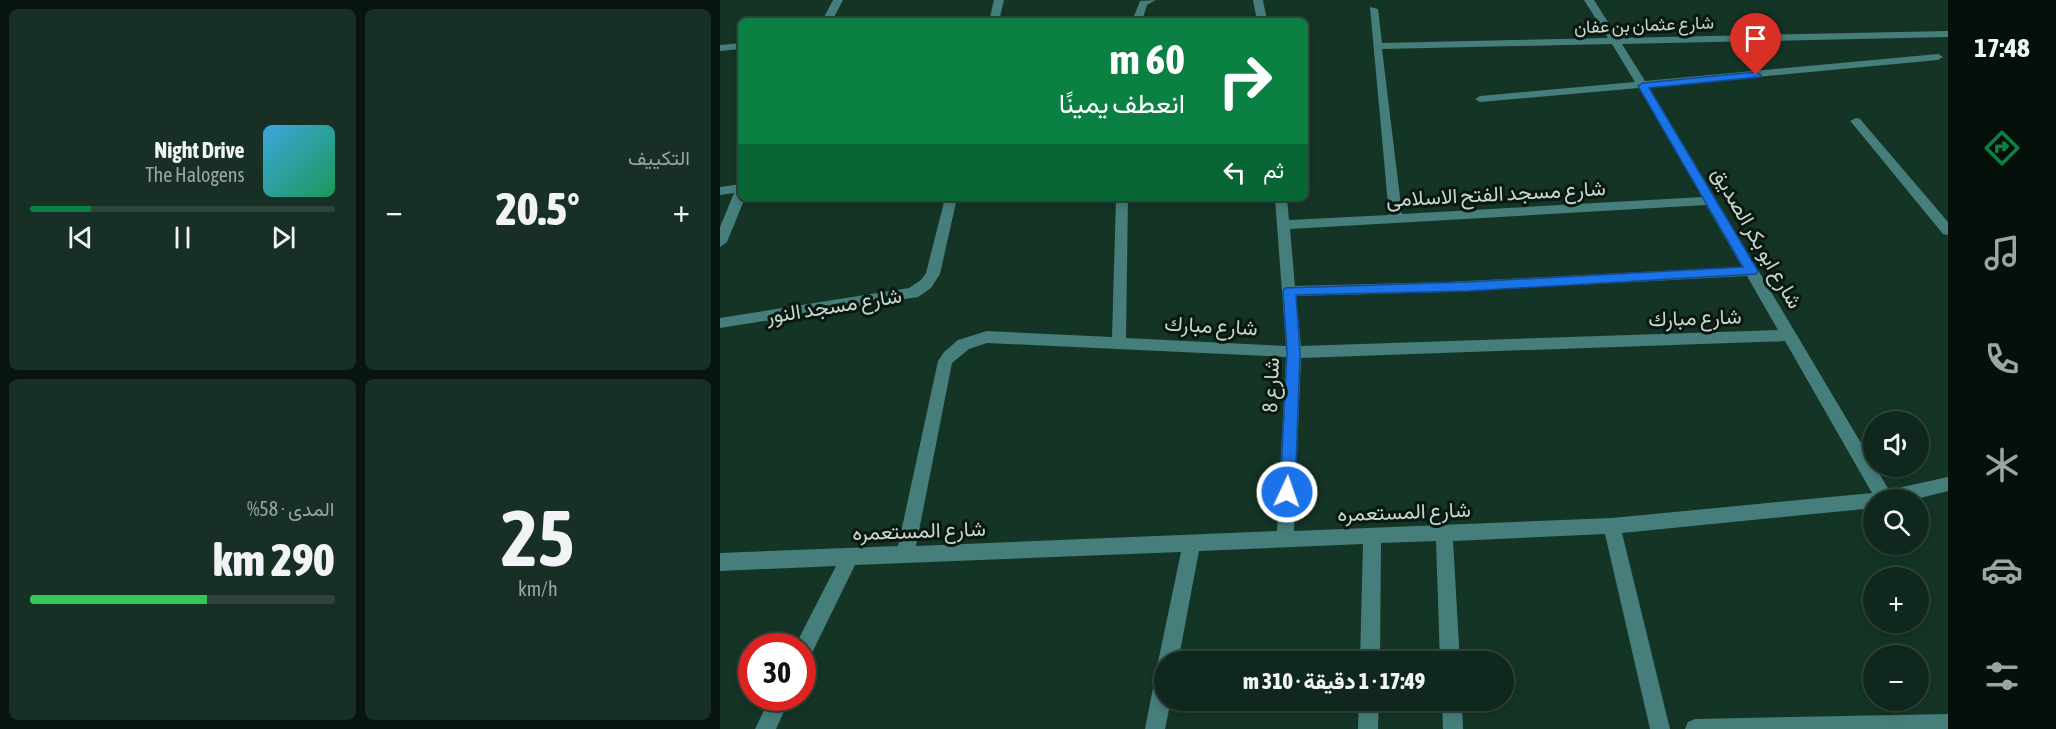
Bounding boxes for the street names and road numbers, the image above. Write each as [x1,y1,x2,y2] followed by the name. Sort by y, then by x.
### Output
[1574,12,1714,39] street label: شارع عثمان بن عفان
[1705,163,1808,314] street label: شارع ابو بكر الصديق
[1386,175,1607,214] street label: شارع مسجد الفتح الاسلامى
[763,282,904,331] street label: شارع مسجد النور
[1648,303,1742,334] street label: شارع مبارك
[1164,311,1258,342] street label: شارع مبارك
[1257,357,1286,413] street label: شارع 8
[1337,497,1471,528] street label: شارع المستعمره
[852,516,986,547] street label: شارع المستعمره

